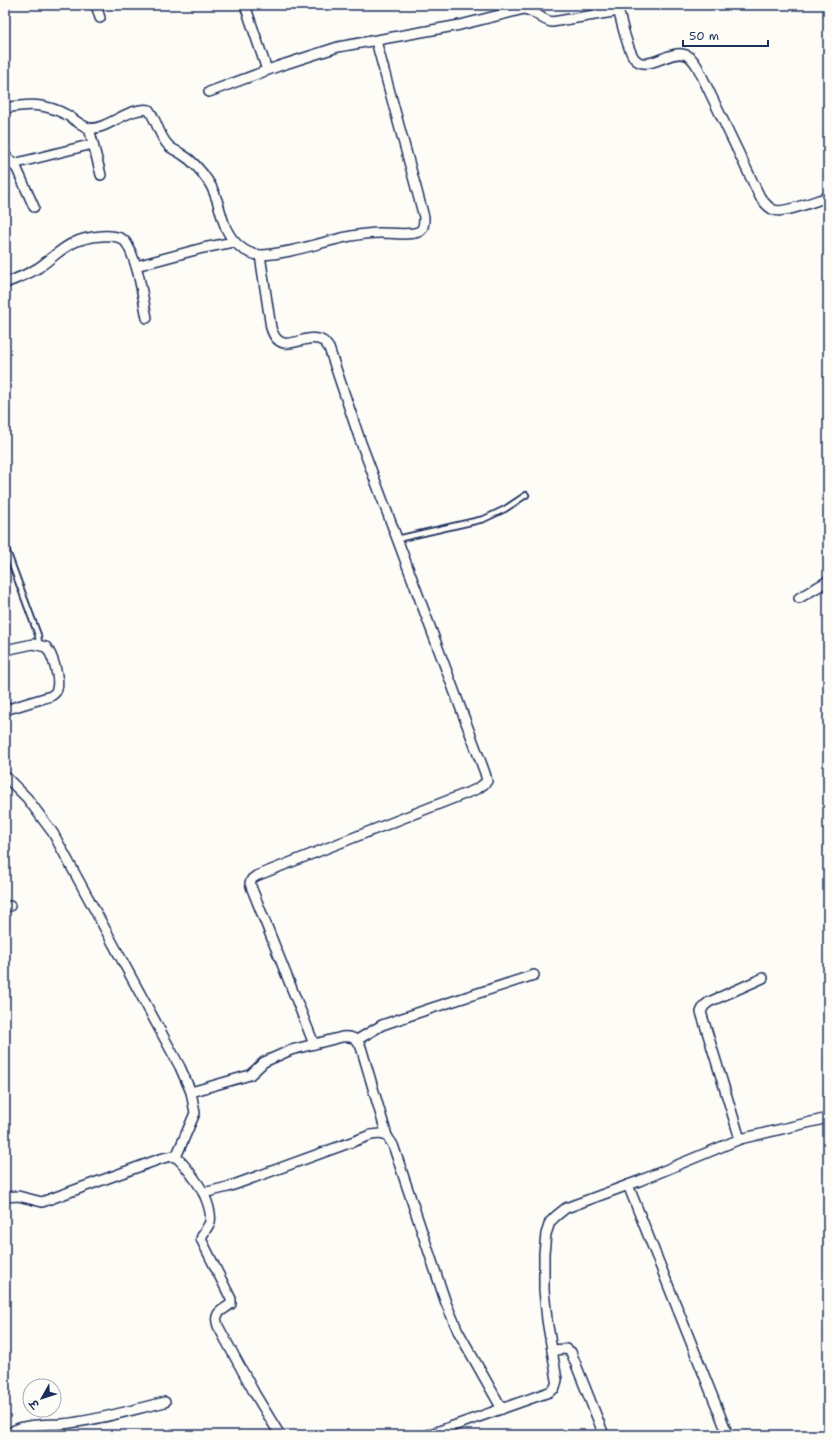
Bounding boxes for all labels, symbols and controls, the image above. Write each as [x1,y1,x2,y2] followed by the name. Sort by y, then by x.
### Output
[683,22,768,48] scale bar
[689,28,719,44] text: 50 m
[22,1378,62,1418] north arrow
[25,1395,43,1412] text: उ

